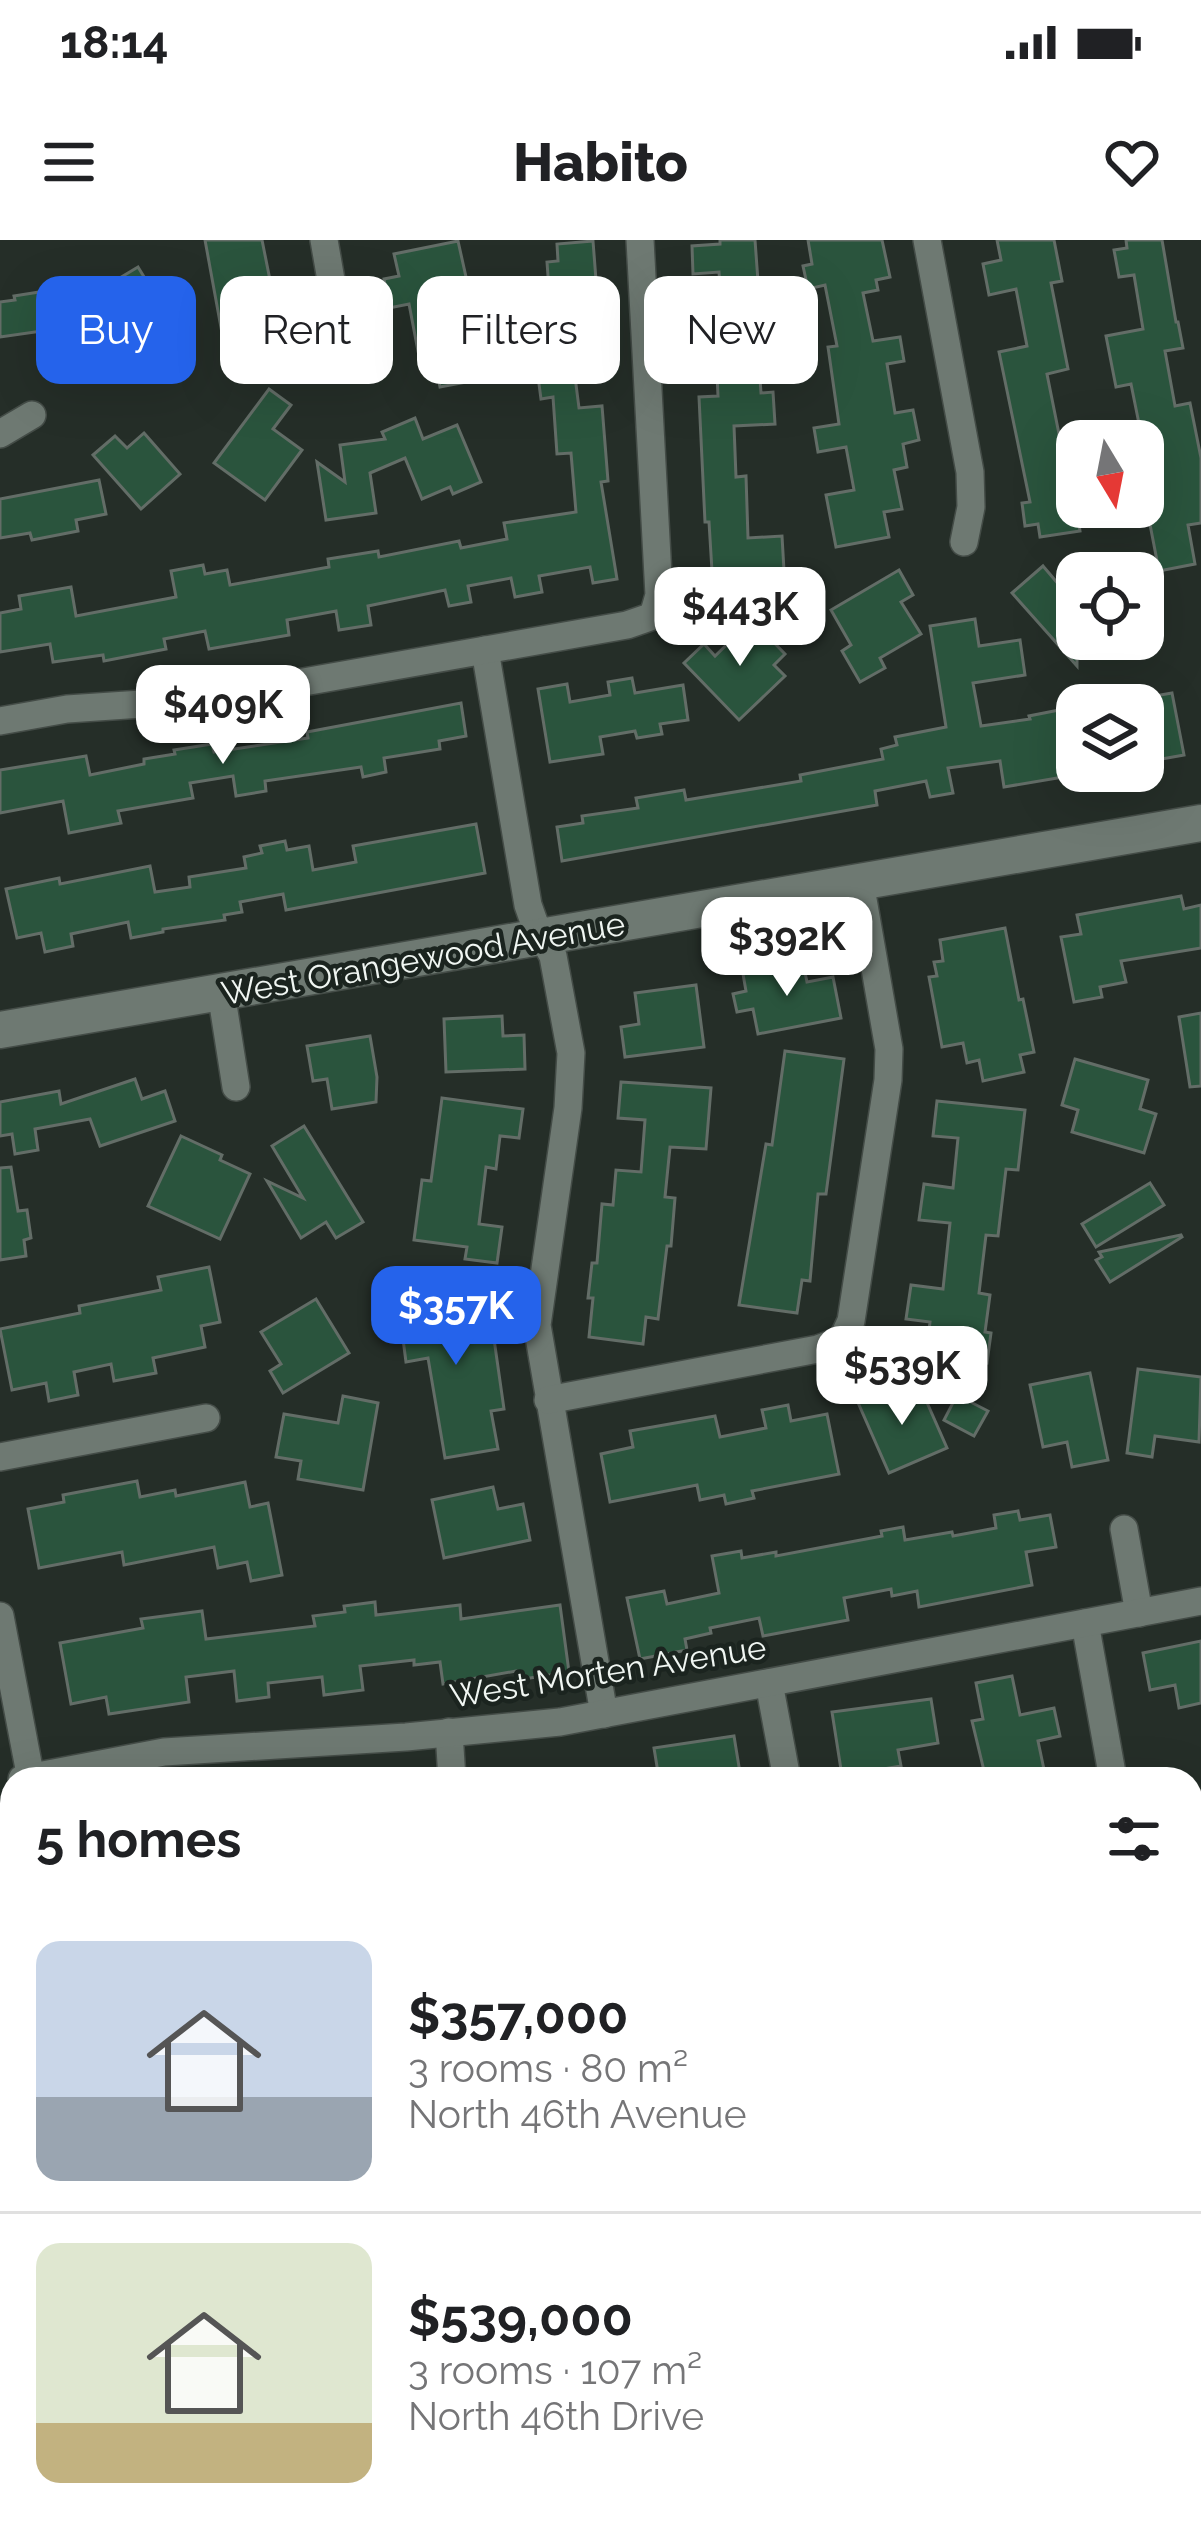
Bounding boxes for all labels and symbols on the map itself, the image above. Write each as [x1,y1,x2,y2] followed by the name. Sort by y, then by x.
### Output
[1056,420,1164,528] north arrow
[656,567,824,669] pin: $443K
[139,665,307,767] pin: $409K
[703,897,871,999] pin: $392K
[218,904,628,1013] street label: West Orangewood Avenue
[372,1266,540,1368] pin: $357K
[818,1326,986,1428] pin: $539K
[447,1627,769,1716] street label: West Morten Avenue

